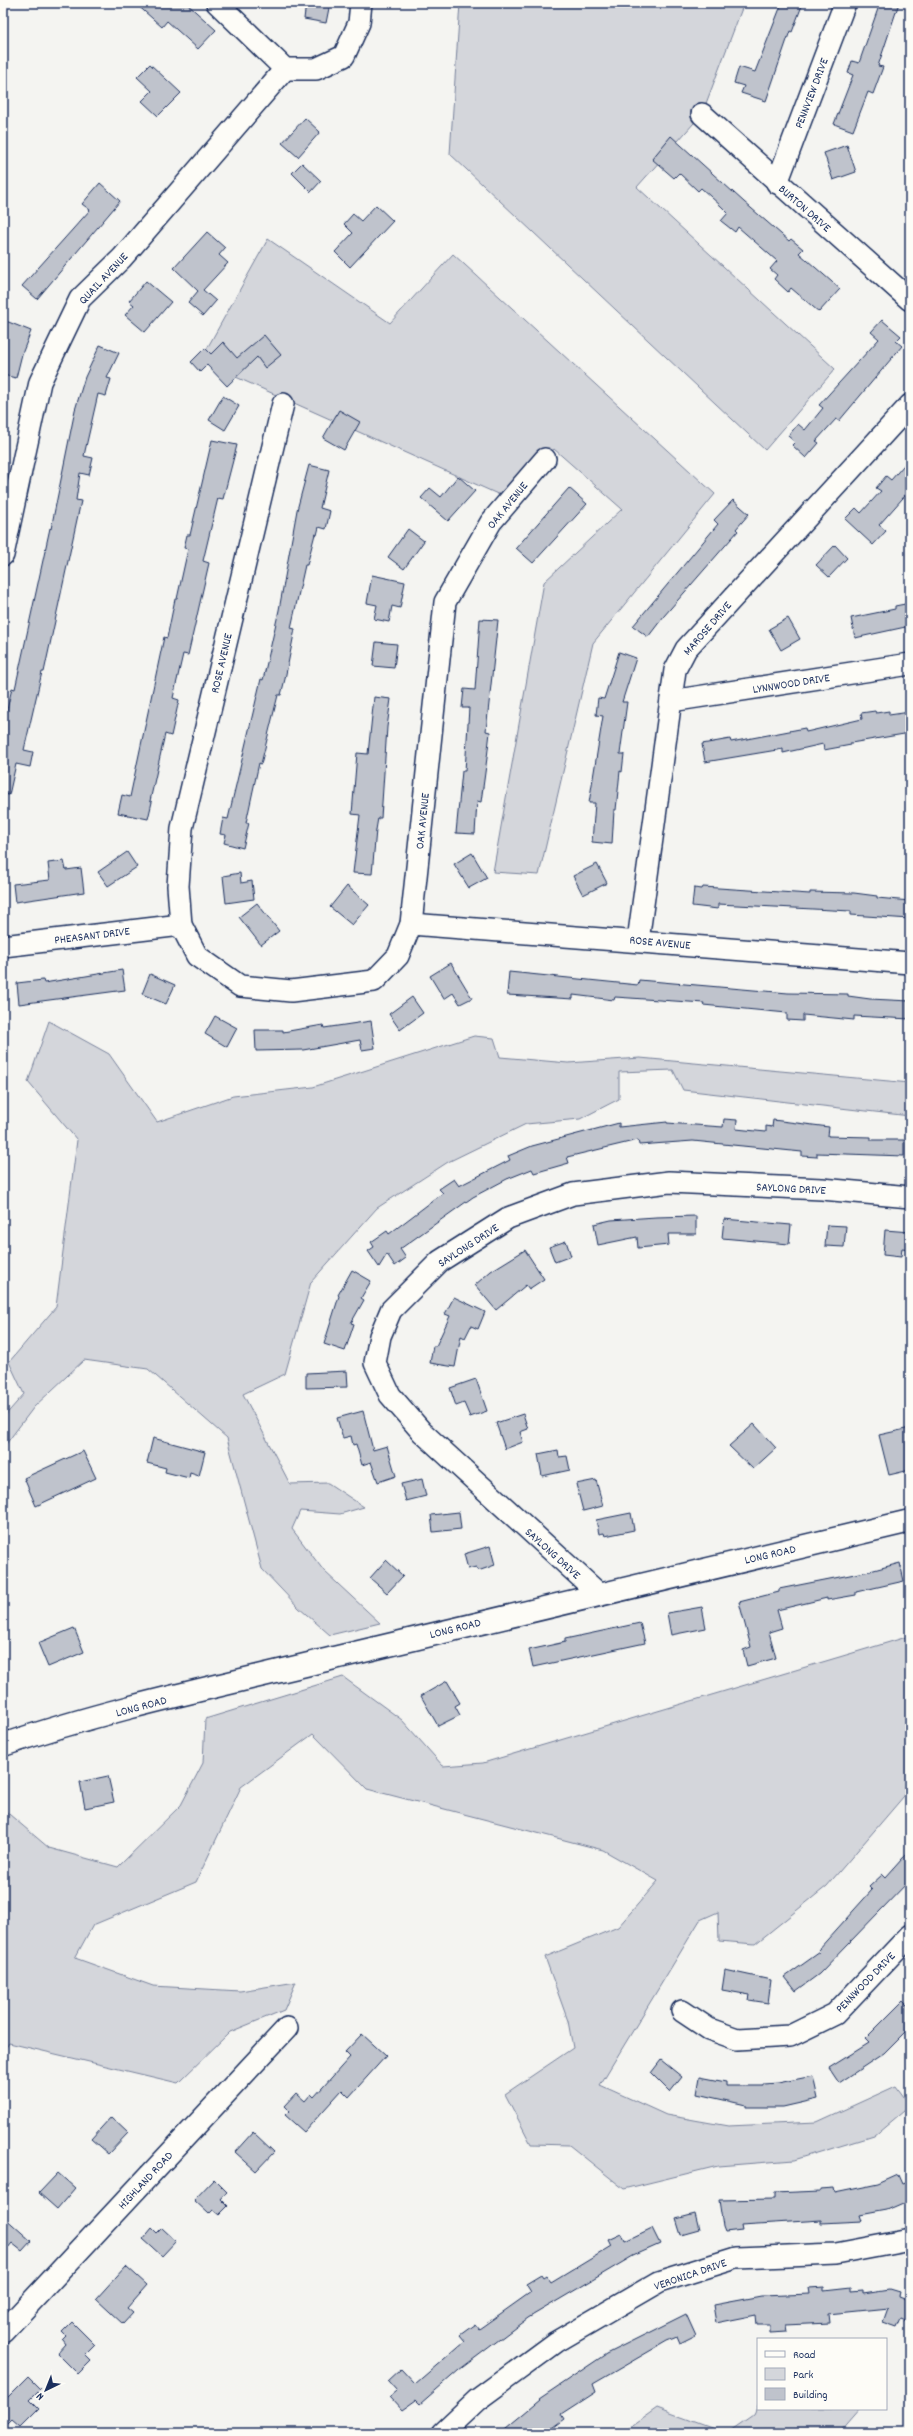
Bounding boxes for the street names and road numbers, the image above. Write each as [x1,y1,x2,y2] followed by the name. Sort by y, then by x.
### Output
[791,55,834,131] street label: PENNVIEW DRIVE
[774,182,834,237] street label: BURTON DRIVE
[75,249,133,309] street label: QUAIL AVENUE
[484,478,533,533] street label: OAK AVENUE
[680,598,737,660] street label: MAROSE DRIVE
[207,631,238,695] street label: ROSE AVENUE
[752,670,831,699] street label: LYNNWOOD DRIVE
[412,792,435,850] street label: OAK AVENUE
[53,923,131,950] street label: PHEASANT DRIVE
[629,932,692,955] street label: ROSE AVENUE
[756,1179,827,1200] street label: SAYLONG DRIVE
[435,1220,503,1272] street label: SAYLONG DRIVE
[520,1524,584,1584] street label: SAYLONG DRIVE
[743,1541,798,1570] street label: LONG ROAD
[428,1615,483,1644] street label: LONG ROAD
[114,1693,169,1722] street label: LONG ROAD
[832,1948,900,2017] street label: PENNWOOD DRIVE
[115,2148,178,2214] street label: HIGHLAND ROAD
[652,2255,730,2296] street label: VERONICA DRIVE

